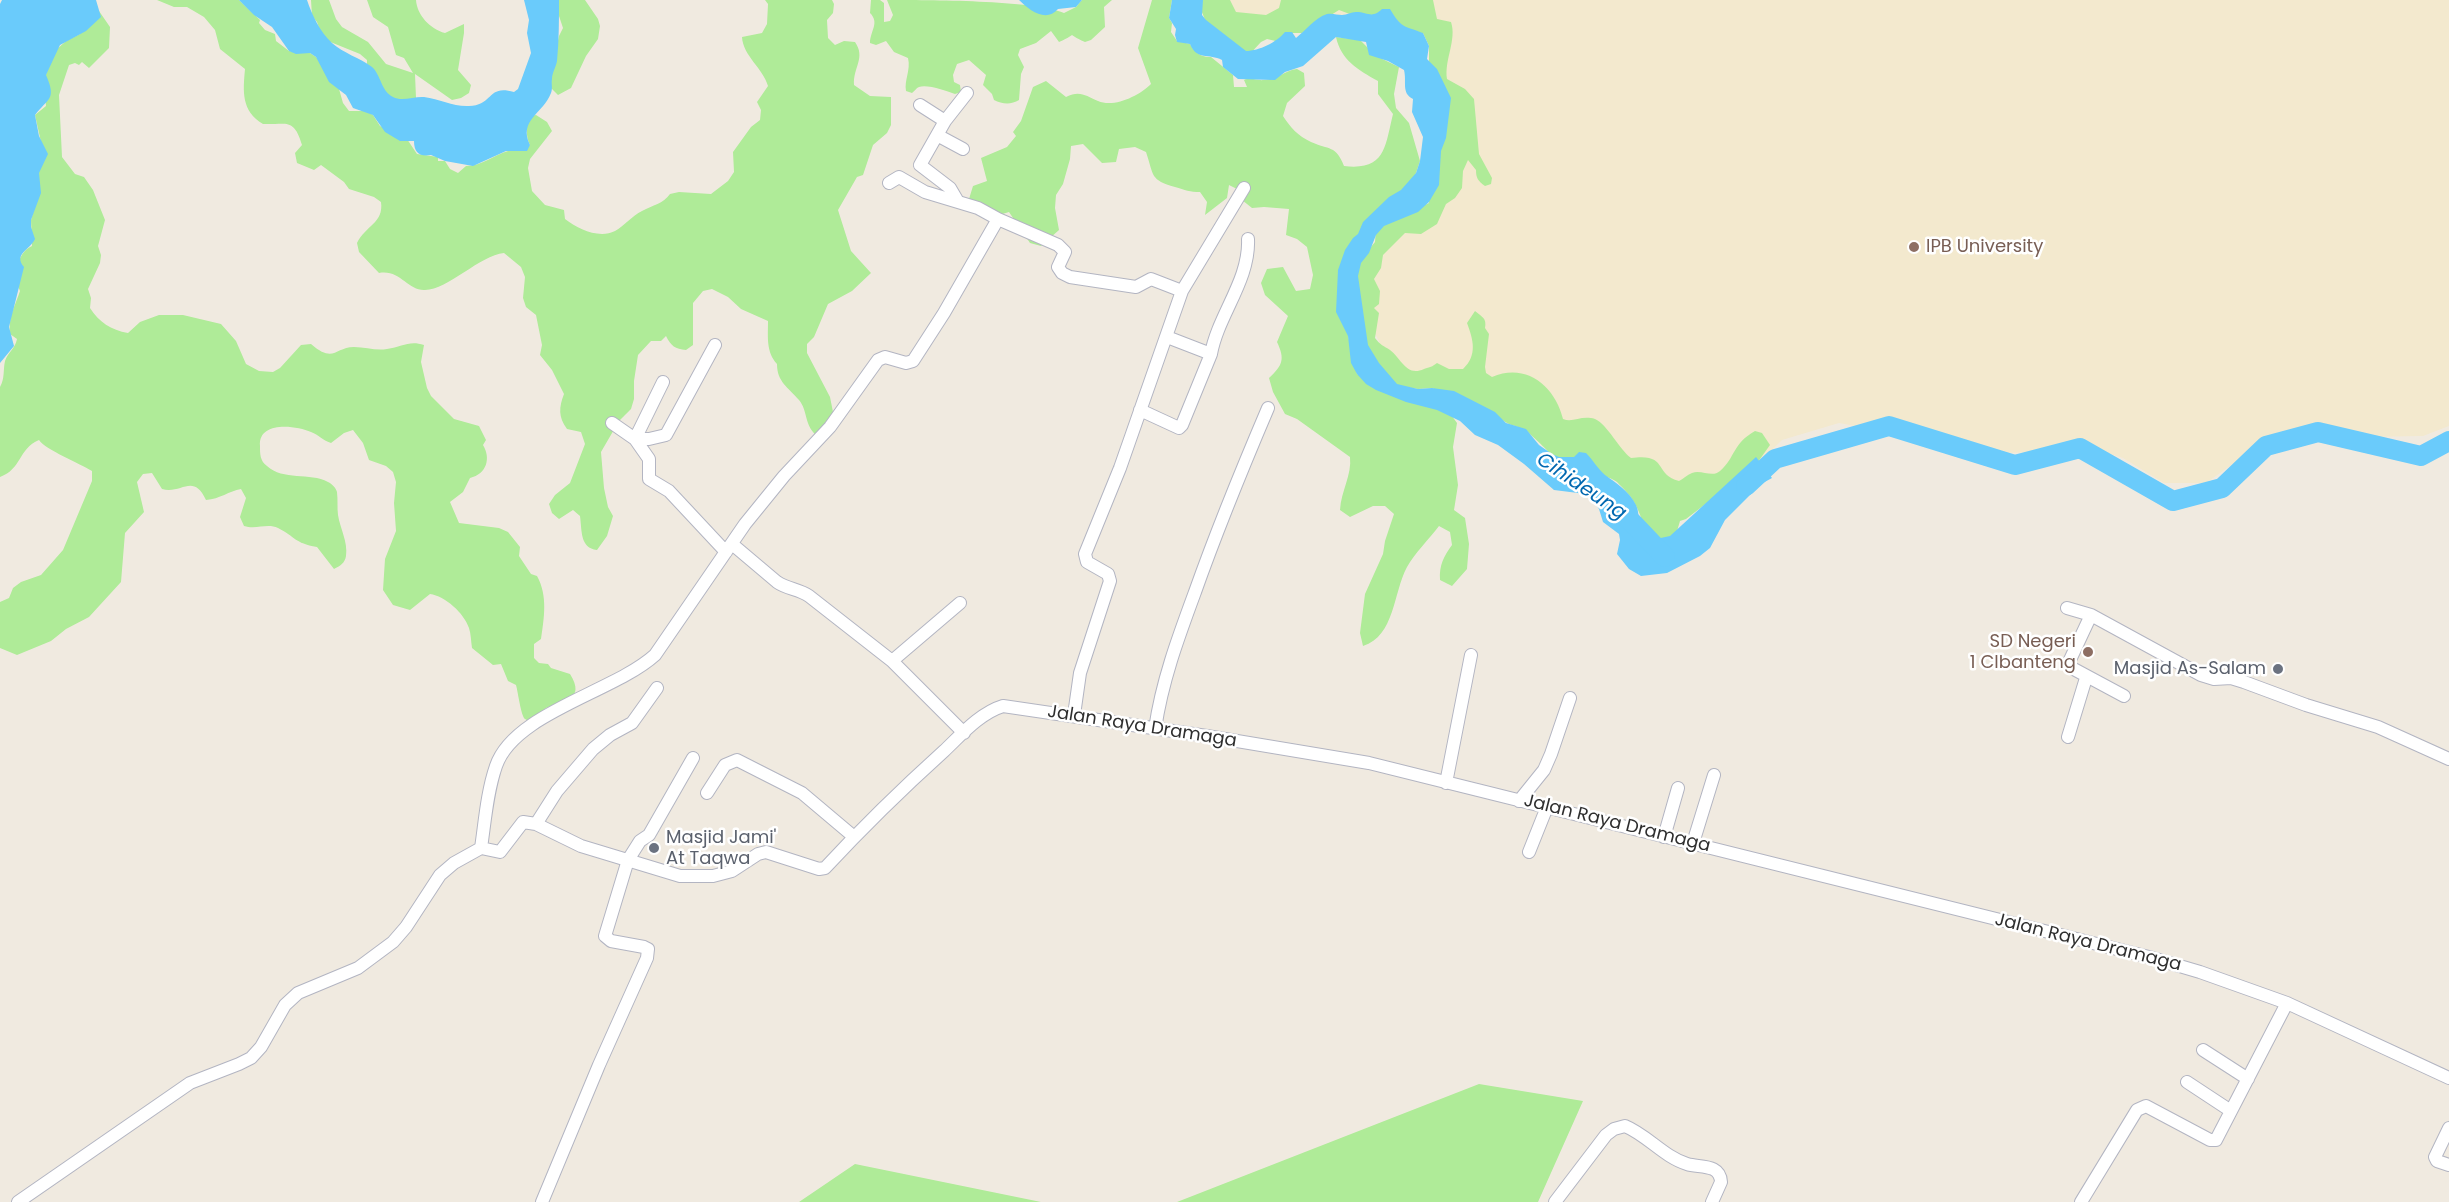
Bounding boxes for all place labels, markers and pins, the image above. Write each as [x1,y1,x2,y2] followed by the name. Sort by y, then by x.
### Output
[1926,236,2043,258] place label: IPB University
[1907,240,1921,254] marker: IPB University
[1970,631,2076,674] place label: SD Negeri 1 CIbanteng
[2081,645,2095,659] marker: SD Negeri 1 CIbanteng
[2114,658,2266,680] place label: Masjid As-Salam
[2271,662,2285,676] marker: Masjid As-Salam
[666,827,776,870] place label: Masjid Jami' At Taqwa
[647,841,661,855] marker: Masjid Jami' At Taqwa

